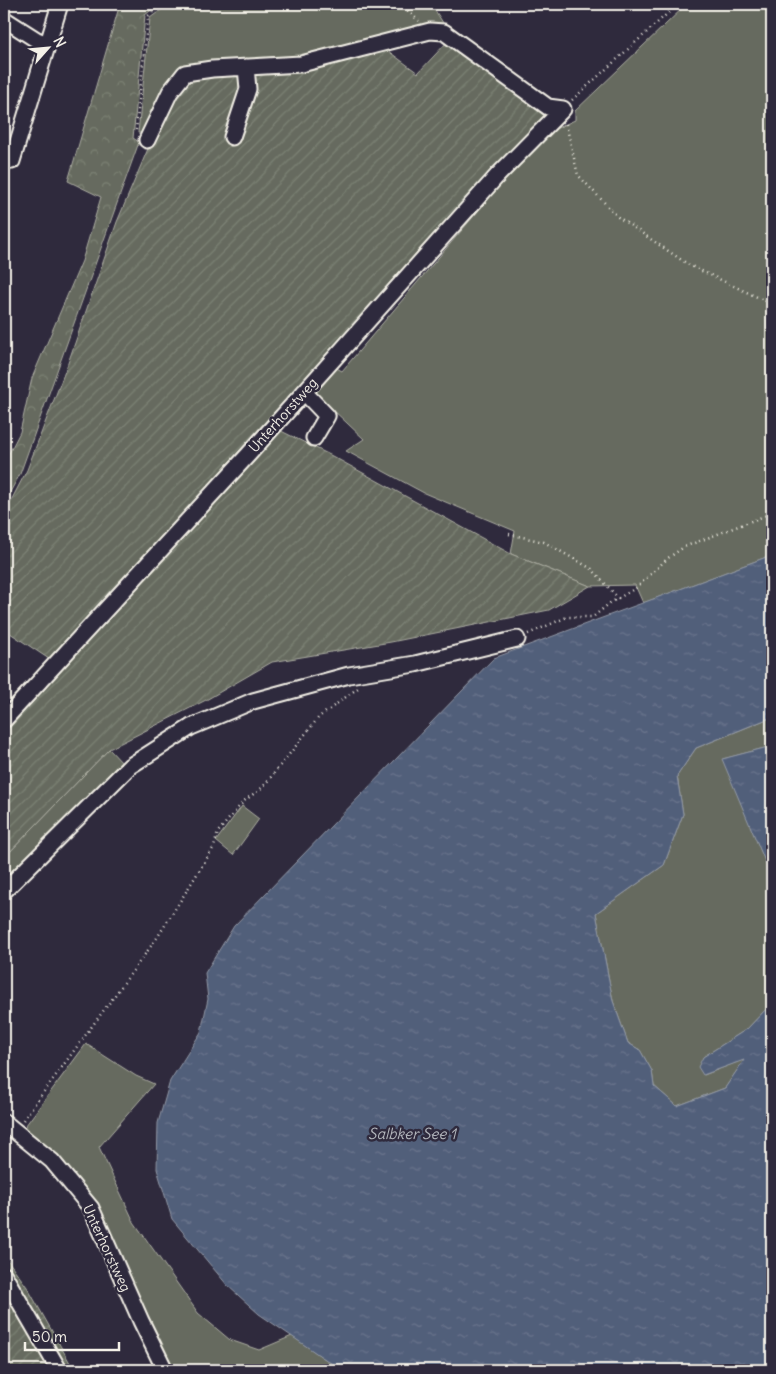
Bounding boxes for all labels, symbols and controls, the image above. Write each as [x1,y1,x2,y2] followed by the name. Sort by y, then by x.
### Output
[22,22,72,72] north arrow
[49,34,70,50] text: N
[245,374,321,456] street label: Unterhorstweg
[368,1124,458,1143] water label: Salbker See 1
[79,1201,135,1295] street label: Unterhorstweg
[25,1319,119,1351] scale bar
[32,1327,67,1346] text: 50 m

